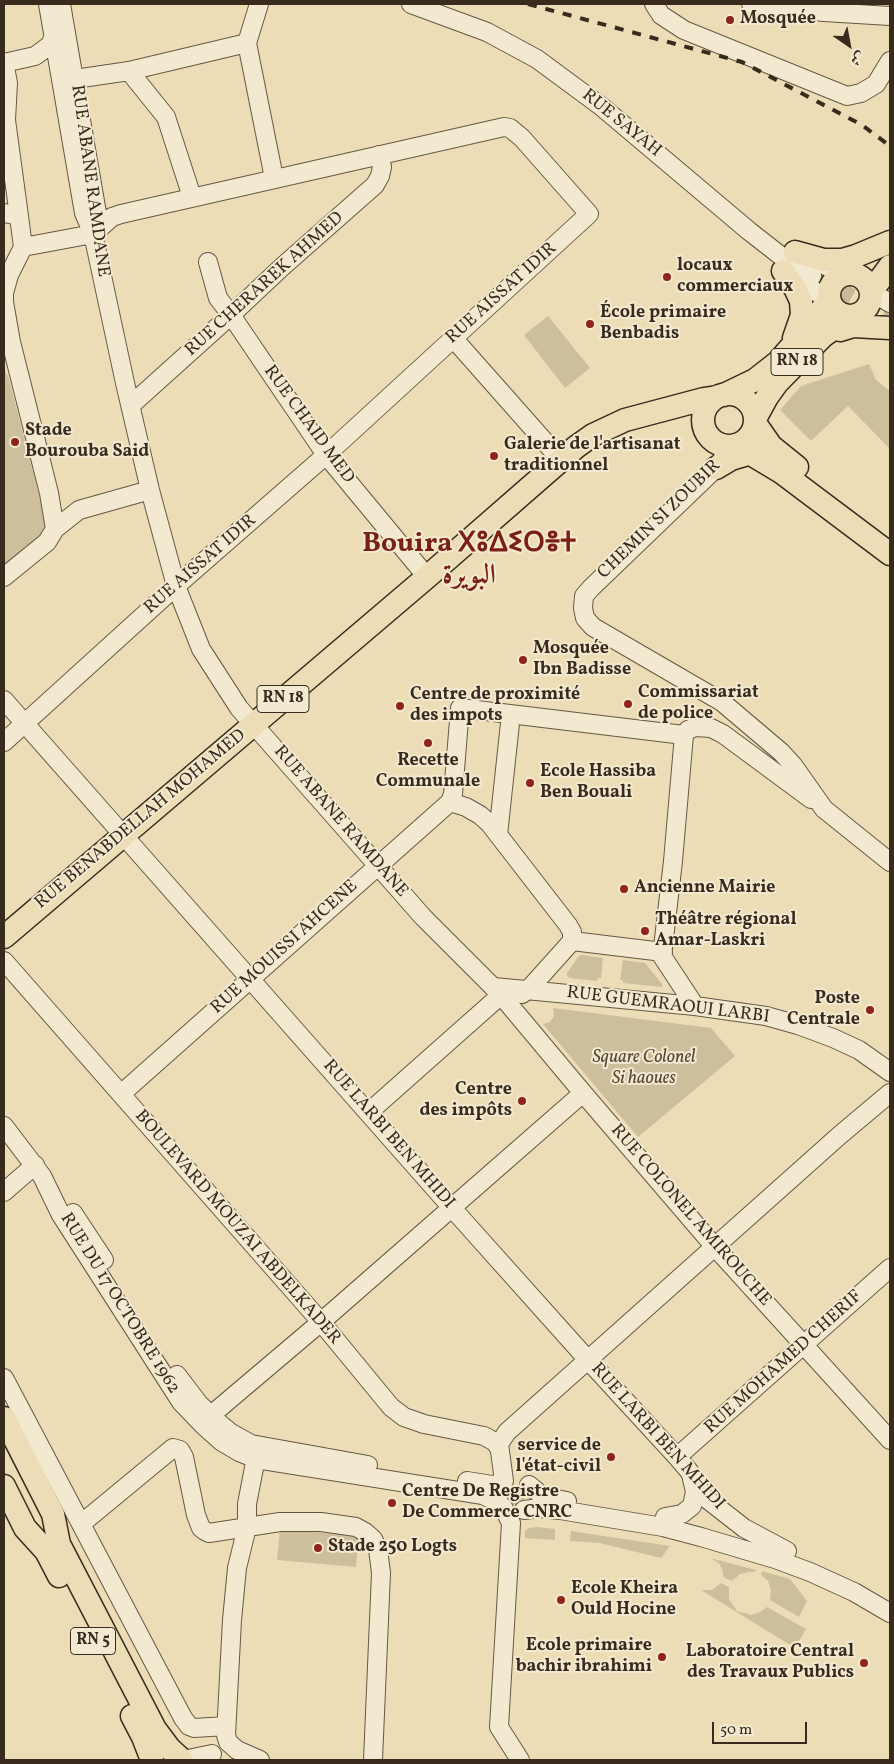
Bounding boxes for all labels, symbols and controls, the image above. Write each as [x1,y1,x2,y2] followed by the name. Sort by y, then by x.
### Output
[740,9,816,31] place label: Mosquée
[724,14,736,26] marker: Mosquée
[824,20,874,70] north arrow
[846,46,868,70] text: ش
[65,83,113,279] street label: RUE ABANE RAMDANE
[577,85,665,163] street label: RUE SAYAH
[181,208,349,362] street label: RUE CHERAREK AHMED
[442,239,562,349] street label: RUE AISSAT IDIR
[677,256,794,298] place label: locaux commerciaux
[661,271,673,283] marker: locaux commerciaux
[600,303,726,346] place label: École primaire Benbadis
[584,318,596,330] marker: École primaire Benbadis
[771,348,823,376] road number: RN 18
[258,362,358,488] street label: RUE CHAID MED
[25,421,149,464] place label: Stade Bourouba Said
[504,435,680,478] place label: Galerie de l'artisanat traditionnel
[9,436,21,448] marker: Stade Bourouba Said
[488,450,500,462] marker: Galerie de l'artisanat traditionnel
[594,456,726,584] street label: CHEMIN SI ZOUBIR
[141,510,261,620] street label: RUE AISSAT IDIR
[362,529,576,595] district label: Bouira ⵝⵓⵠⵉⵔⴻⵜ البويرة
[533,639,631,682] place label: Mosquée Ibn Badisse
[517,654,529,666] marker: Mosquée Ibn Badisse
[638,683,759,726] place label: Commissariat de police
[410,685,580,728] place label: Centre de proximité des impots
[257,686,309,712] road number: RN 18
[622,698,634,710] marker: Commissariat de police
[394,700,406,712] marker: Centre de proximité des impots
[31,725,251,915] street label: RUE BENABDELLAH MOHAMED
[422,737,434,749] marker: Recette Communale
[268,742,412,902] street label: RUE ABANE RAMDANE
[376,751,480,794] place label: Recette Communale
[540,762,656,804] place label: Ecole Hassiba Ben Bouali
[524,777,536,789] marker: Ecole Hassiba Ben Bouali
[207,876,363,1020] street label: RUE MOUISSI AHCENE
[634,878,776,900] place label: Ancienne Mairie
[618,883,630,895] marker: Ancienne Mairie
[655,910,797,952] place label: Théâtre régional Amar-Laskri
[639,925,651,937] marker: Théâtre régional Amar-Laskri
[565,983,771,1029] street label: RUE GUEMRAOUI LARBI
[787,989,860,1032] place label: Poste Centrale
[864,1004,876,1016] marker: Poste Centrale
[593,1048,695,1090] park label: Square Colonel Si haoues
[317,1056,459,1214] street label: RUE LARBI BEN MHIDI
[419,1080,512,1122] place label: Centre des impôts
[516,1095,528,1107] marker: Centre des impôts
[129,1106,345,1350] street label: BOULEVARD MOUZAI ABDELKADER
[605,1121,775,1311] street label: RUE COLONEL AMIROUCHE
[54,1210,184,1398] street label: RUE DU 17 OCTOBRE 1962
[701,1287,867,1439] street label: RUE MOHAMED CHERIF
[585,1359,729,1515] street label: RUE LARBI BEN MHIDI
[516,1436,601,1478] place label: service de l'état-civil
[605,1451,617,1463] marker: service de l'état-civil
[402,1482,572,1525] place label: Centre De Registre De Commerce CNRC
[386,1497,398,1509] marker: Centre De Registre De Commerce CNRC
[328,1537,457,1559] place label: Stade 250 Logts
[312,1542,324,1554] marker: Stade 250 Logts
[571,1579,678,1622] place label: Ecole Kheira Ould Hocine
[555,1594,567,1606] marker: Ecole Kheira Ould Hocine
[70,1628,116,1654] road number: RN 5
[516,1636,652,1678] place label: Ecole primaire bachir ibrahimi
[686,1642,854,1685] place label: Laboratoire Central des Travaux Publics
[656,1651,668,1663] marker: Ecole primaire bachir ibrahimi
[858,1657,870,1669] marker: Laboratoire Central des Travaux Publics
[714,1712,809,1744] scale bar
[720,1720,752,1741] text: 50 m

